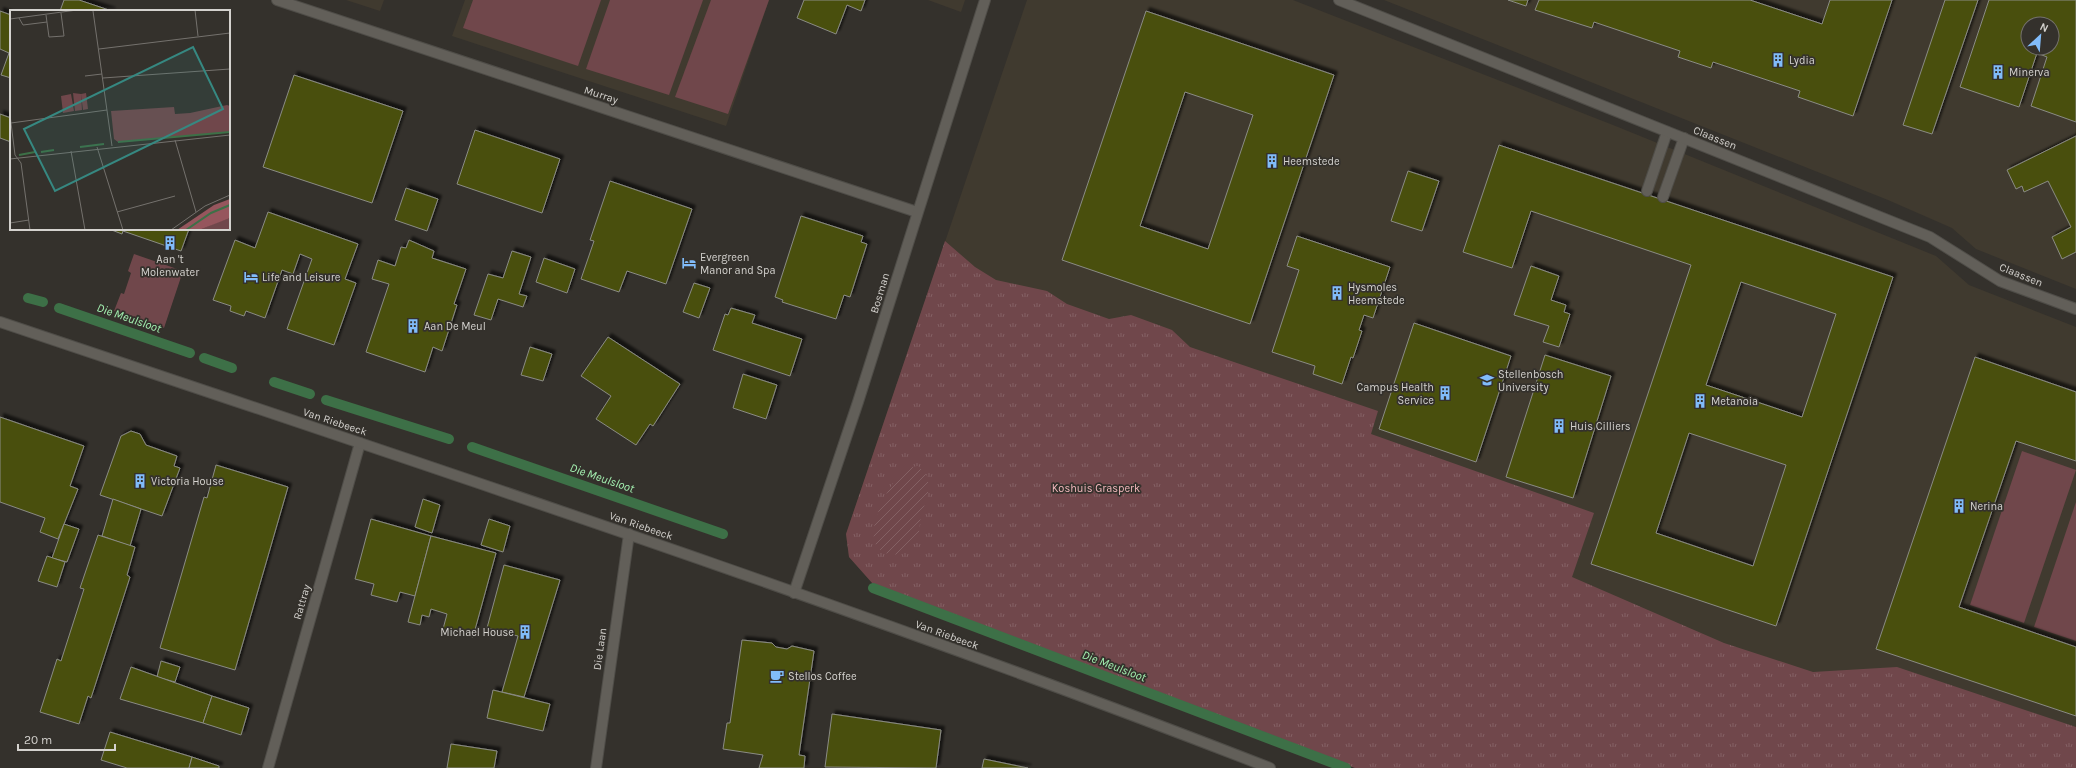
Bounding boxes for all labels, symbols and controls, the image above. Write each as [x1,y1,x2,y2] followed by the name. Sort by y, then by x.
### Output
[10,10,230,230] inset map
[2020,16,2060,56] north arrow
[2038,20,2051,35] text: N
[1770,52,1786,68] building icon: Lydia
[1789,54,1815,67] place label: Lydia
[1990,64,2006,80] building icon: Minerva
[2009,66,2049,79] place label: Minerva
[582,83,620,107] street label: Murray
[1691,123,1739,153] street label: Claassen
[1264,153,1280,169] building icon: Heemstede
[1283,155,1340,168] place label: Heemstede
[162,235,178,251] building icon: Aan 't Molenwater
[700,251,776,277] place label: Evergreen Manor and Spa
[141,253,199,279] place label: Aan 't Molenwater
[681,255,697,271] hotel icon: Evergreen Manor and Spa
[1997,260,2045,290] street label: Claassen
[243,269,259,285] hotel icon: Life and Leisure
[262,271,341,284] place label: Life and Leisure
[868,271,892,315] street label: Bosman
[1348,281,1405,307] place label: Hysmoles Heemstede
[1329,285,1345,301] building icon: Hysmoles Heemstede
[95,300,164,336] water label: Die Meulsloot
[405,318,421,334] building icon: Aan De Meul
[424,320,486,333] place label: Aan De Meul
[1498,368,1564,394] place label: Stellenbosch University
[1479,372,1495,388] school or university icon: Stellenbosch University
[1357,381,1434,407] place label: Campus Health Service
[1437,385,1453,401] building icon: Campus Health Service
[1692,393,1708,409] building icon: Metanoia
[1711,395,1758,408] place label: Metanoia
[301,406,369,438] street label: Van Riebeeck
[1551,418,1567,434] building icon: Huis Cilliers
[1570,420,1631,433] place label: Huis Cilliers
[568,460,637,496] water label: Die Meulsloot
[132,473,148,489] building icon: Victoria House
[151,475,224,488] place label: Victoria House
[1052,482,1140,495] park label: Koshuis Grasperk
[1951,498,1967,514] building icon: Nerina
[1970,500,2003,513] place label: Nerina
[607,509,675,543] street label: Van Riebeeck
[291,583,313,621] street label: Rattray
[914,618,980,652] street label: Van Riebeeck
[517,624,533,640] building icon: Michael House
[440,626,514,639] place label: Michael House
[591,627,609,671] street label: Die Laan
[1080,647,1149,685] water label: Die Meulsloot
[769,668,785,684] cafe icon: Stellos Coffee
[788,670,857,683] place label: Stellos Coffee
[18,726,115,752] scale bar
[24,733,52,747] text: 20 m

